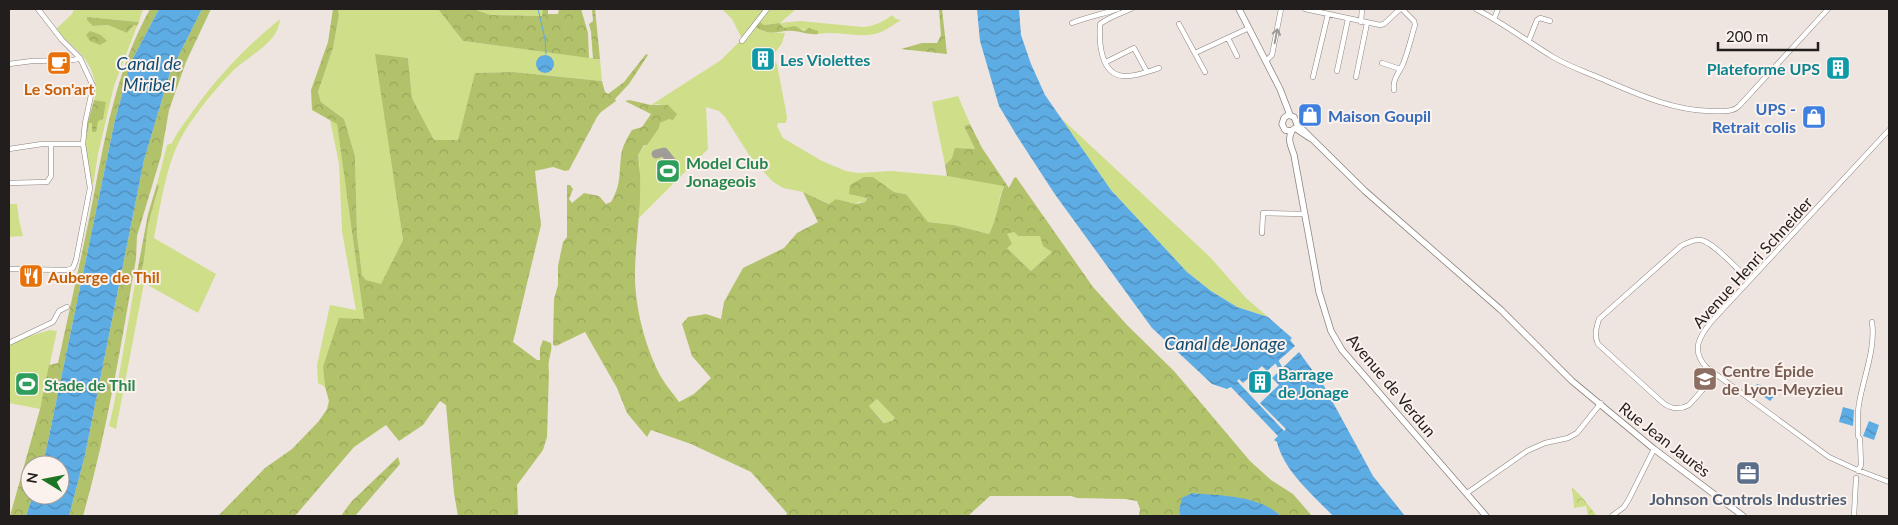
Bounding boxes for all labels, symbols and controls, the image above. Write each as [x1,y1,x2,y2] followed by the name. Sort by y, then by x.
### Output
[1718,20,1818,52] scale bar
[1726,27,1768,45] text: 200 m
[1272,29,1281,45] one-way arrow
[750,46,776,72] building icon: Les Violettes
[46,50,72,76] cafe icon: Le Son'art
[780,50,870,69] place label: Les Violettes
[116,52,182,95] water label: Canal de Miribel
[1825,55,1851,81] building icon: Plateforme UPS
[1707,59,1820,78] place label: Plateforme UPS
[24,79,94,98] place label: Le Son'art
[1712,99,1796,136] place label: UPS - Retrait colis
[1297,102,1323,128] shop icon: Maison Goupil
[1801,104,1827,130] shop icon: UPS - Retrait colis
[1328,106,1431,125] place label: Maison Goupil
[686,153,768,190] place label: Model Club Jonageois
[655,158,681,184] sports icon: Model Club Jonageois
[1688,192,1816,331] street label: Avenue Henri Schneider
[18,263,44,289] restaurant icon: Auberge de Thil
[47,267,160,286] place label: Auberge de Thil
[1343,330,1441,440] street label: Avenue de Verdun
[1164,332,1286,354] water label: Canal de Jonage
[1722,361,1843,398] place label: Centre Épide de Lyon-Meyzieu
[1278,364,1349,401] place label: Barrage de Jonage
[1692,366,1718,392] school or university icon: Centre Épide de Lyon-Meyzieu
[1247,369,1273,395] building icon: Barrage de Jonage
[14,371,40,397] sports icon: Stade de Thil
[44,375,136,394] place label: Stade de Thil
[1616,398,1714,480] street label: Rue Jean Jaurès
[20,455,70,505] north arrow
[1735,460,1761,486] office icon: Johnson Controls Industries
[22,471,41,484] text: N
[1649,489,1847,508] place label: Johnson Controls Industries

